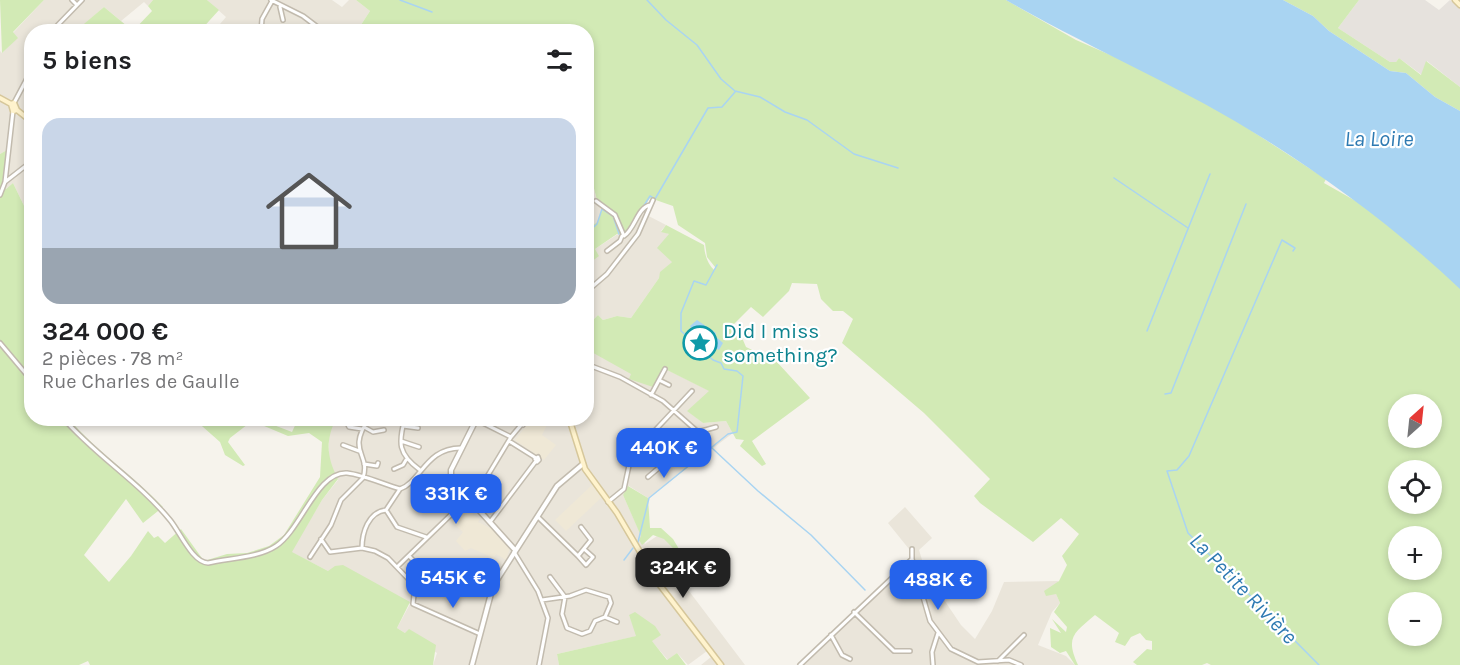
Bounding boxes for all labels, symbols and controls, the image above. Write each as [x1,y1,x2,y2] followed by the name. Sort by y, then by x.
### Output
[543,44,576,77] icon: filters
[42,45,132,76] text: 5 biens
[1345,126,1413,152] water label: La Loire
[255,157,363,265] icon: home
[42,316,168,347] text: 324 000 €
[723,319,838,367] place label: Did I miss something?
[682,325,718,361] place icon: Did I miss something?
[42,347,184,370] text: 2 pièces · 78 m²
[42,370,239,393] text: Rue Charles de Gaulle
[1388,394,1442,448] north arrow
[1388,394,1442,646] map controls
[615,428,713,479] pin: 440K €
[630,436,698,459] text: 440K €
[1388,460,1442,514] button: locate
[407,474,505,525] pin: 331K €
[425,482,487,505] text: 331K €
[1388,526,1442,580] button: +
[1184,528,1303,649] water label: La Petite Rivière
[634,548,732,599] pin: 324K €
[649,556,717,579] text: 324K €
[404,558,502,609] pin: 545K €
[889,560,987,611] pin: 488K €
[420,566,486,589] text: 545K €
[904,568,972,591] text: 488K €
[1388,592,1442,646] button: −

